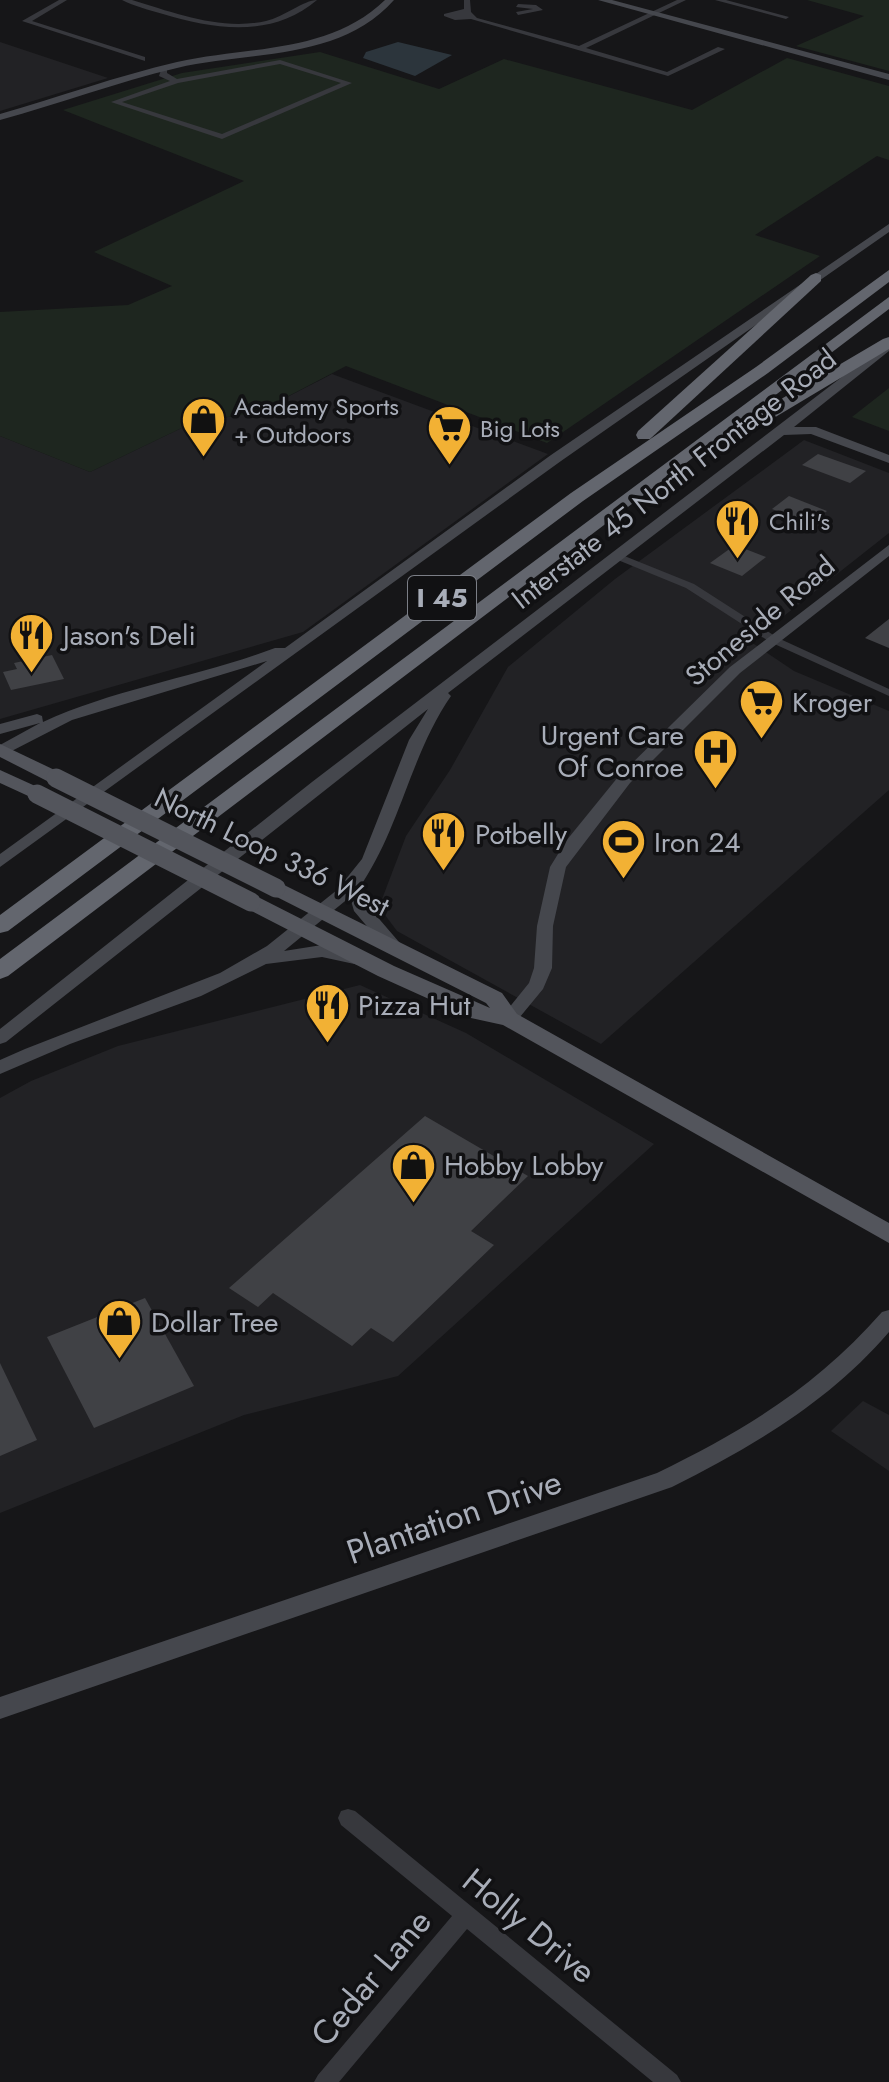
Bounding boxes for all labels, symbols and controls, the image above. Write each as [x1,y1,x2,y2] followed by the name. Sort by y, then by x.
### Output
[503,339,845,619] street label: Interstate 45 North Frontage Road
[234,389,399,452] place label: Academy Sports + Outdoors
[179,396,227,459] shop icon: Academy Sports + Outdoors
[425,404,473,467] supermarket icon: Big Lots
[480,411,560,446] place label: Big Lots
[714,497,762,560] restaurant icon: Chili's
[769,504,830,539] place label: Chili's
[676,546,844,696] street label: Stoneside Road
[408,576,476,620] road number: I 45
[8,611,56,674] restaurant icon: Jason's Deli
[59,615,196,656] place label: Jason's Deli
[737,678,785,741] supermarket icon: Kroger
[792,682,873,723] place label: Kroger
[541,715,684,788] place label: Urgent Care Of Conroe
[691,727,739,790] hospital icon: Urgent Care Of Conroe
[148,777,397,927] street label: North Loop 336 West
[420,810,468,873] restaurant icon: Potbelly
[475,814,568,855] place label: Potbelly
[599,818,647,881] sports icon: Iron 24
[654,822,741,863] place label: Iron 24
[303,981,351,1044] restaurant icon: Pizza Hut
[358,985,471,1026] place label: Pizza Hut
[389,1141,437,1204] shop icon: Hobby Lobby
[444,1145,604,1186] place label: Hobby Lobby
[96,1298,144,1361] shop icon: Dollar Tree
[151,1302,279,1343] place label: Dollar Tree
[340,1457,568,1577] street label: Plantation Drive
[452,1857,606,1995] street label: Holly Drive
[299,1899,443,2057] street label: Cedar Lane

